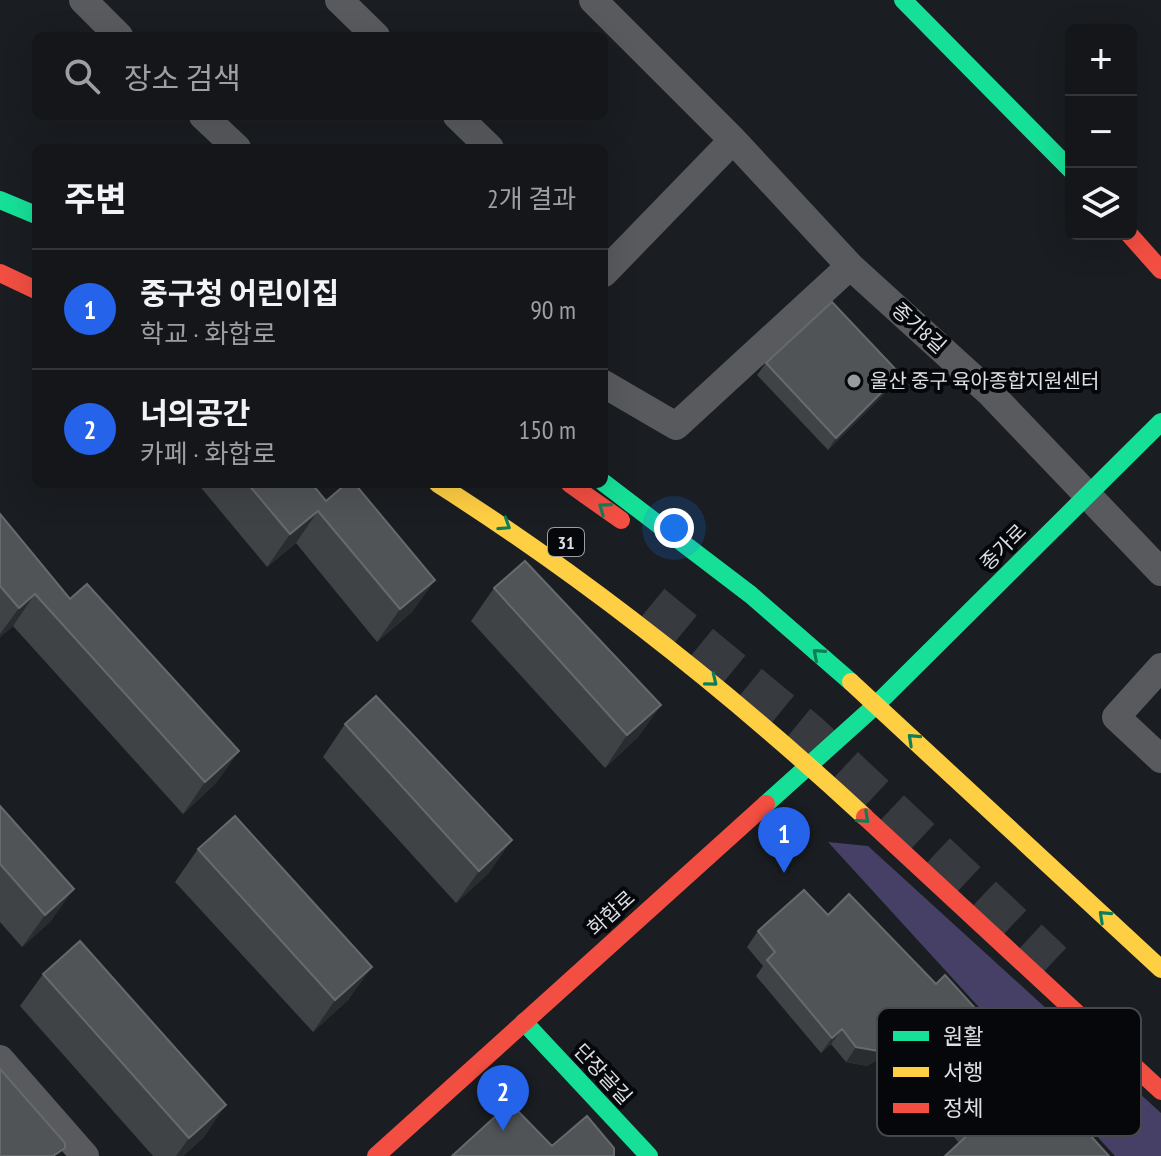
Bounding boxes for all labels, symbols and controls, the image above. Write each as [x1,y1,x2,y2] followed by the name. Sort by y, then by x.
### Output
[1065,24,1137,240] map controls
[1065,24,1137,96] button: +
[32,32,608,120] search box
[60,54,104,98] icon: search
[124,58,241,97] text: 장소 검색
[1065,96,1137,168] button: −
[1065,168,1137,240] button: layers
[64,176,127,220] text: 주변
[487,182,576,215] text: 2개 결과
[140,273,339,312] text: 중구청 어린이집
[84,293,96,326] text: 1
[530,293,576,326] text: 90 m
[886,297,952,359] street label: 종가8길
[140,317,276,350] text: 학교 · 화합로
[870,368,1099,394] place label: 울산 중구 육아종합지원센터
[845,372,863,390] marker: 울산 중구 육아종합지원센터
[140,393,250,432] text: 너의공간
[84,413,96,446] text: 2
[518,413,576,446] text: 150 m
[140,437,276,470] text: 카페 · 화합로
[599,503,613,518] one-way arrow
[654,508,694,548] your location
[496,515,510,530] one-way arrow
[974,518,1032,576] street label: 종가로
[548,528,584,556] road number: 31
[812,649,827,664] one-way arrow
[703,672,718,686] one-way arrow
[908,734,922,749] one-way arrow
[758,807,810,873] pin: 1
[855,809,869,824] one-way arrow
[582,885,640,941] street label: 화합로
[1099,911,1113,926] one-way arrow
[877,1008,1141,1136] legend
[943,1022,983,1050] text: 원활
[568,1038,638,1110] street label: 단장골길
[943,1058,983,1086] text: 서행
[477,1065,529,1131] pin: 2
[943,1094,983,1122] text: 정체

